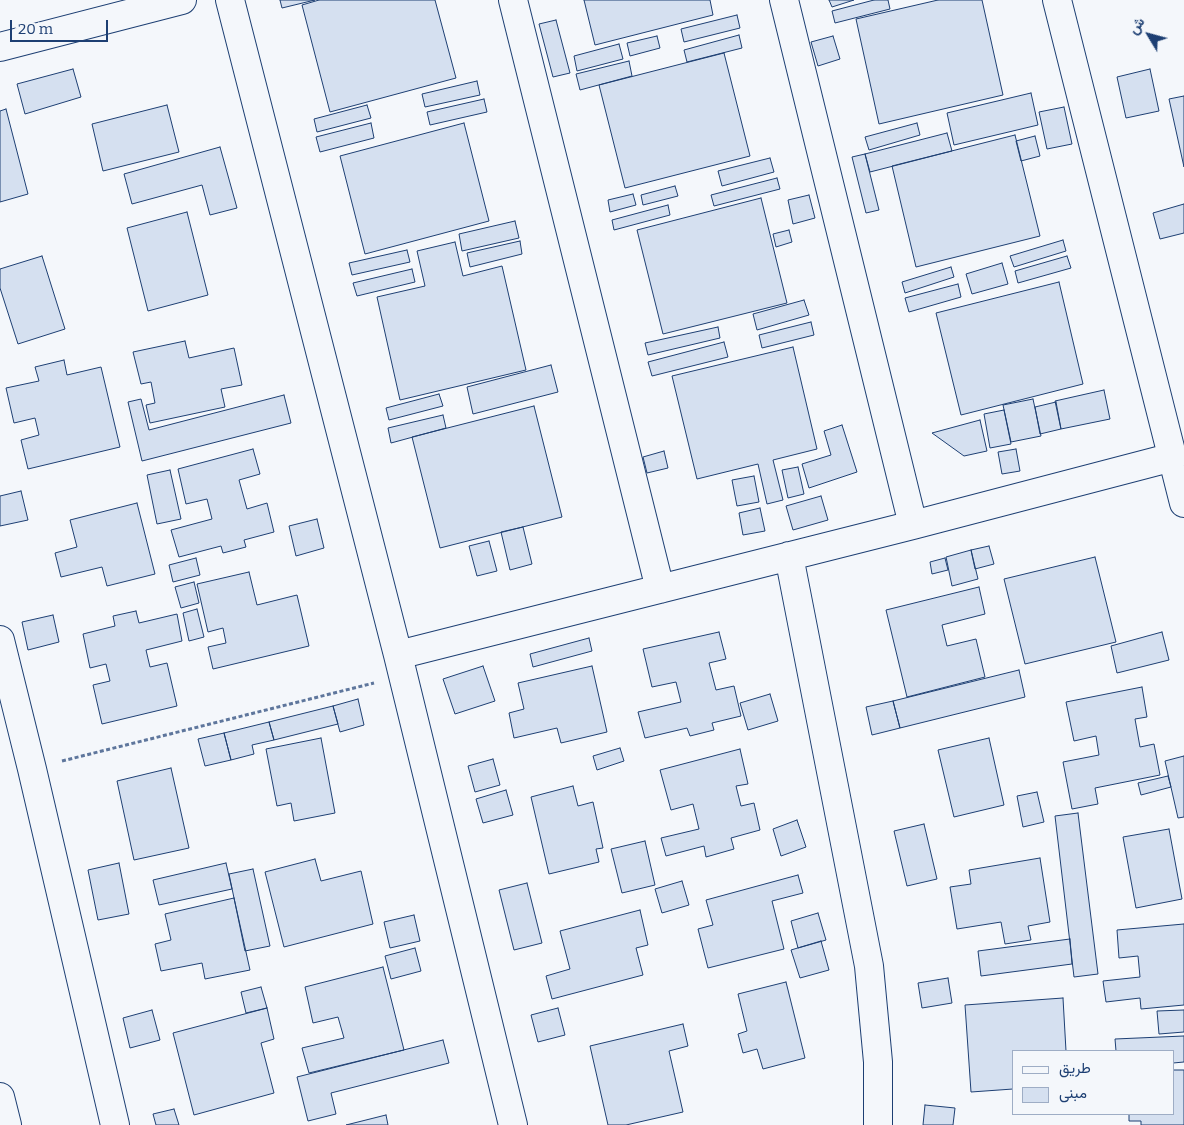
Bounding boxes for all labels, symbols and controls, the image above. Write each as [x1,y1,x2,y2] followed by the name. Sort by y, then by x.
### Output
[12,10,110,42] scale bar
[1124,10,1174,60] north arrow
[1125,14,1148,38] text: ش
[18,20,53,38] text: 20 m
[1012,1050,1174,1115] legend
[1059,1059,1091,1077] text: طريق
[1059,1084,1087,1102] text: مبنى

